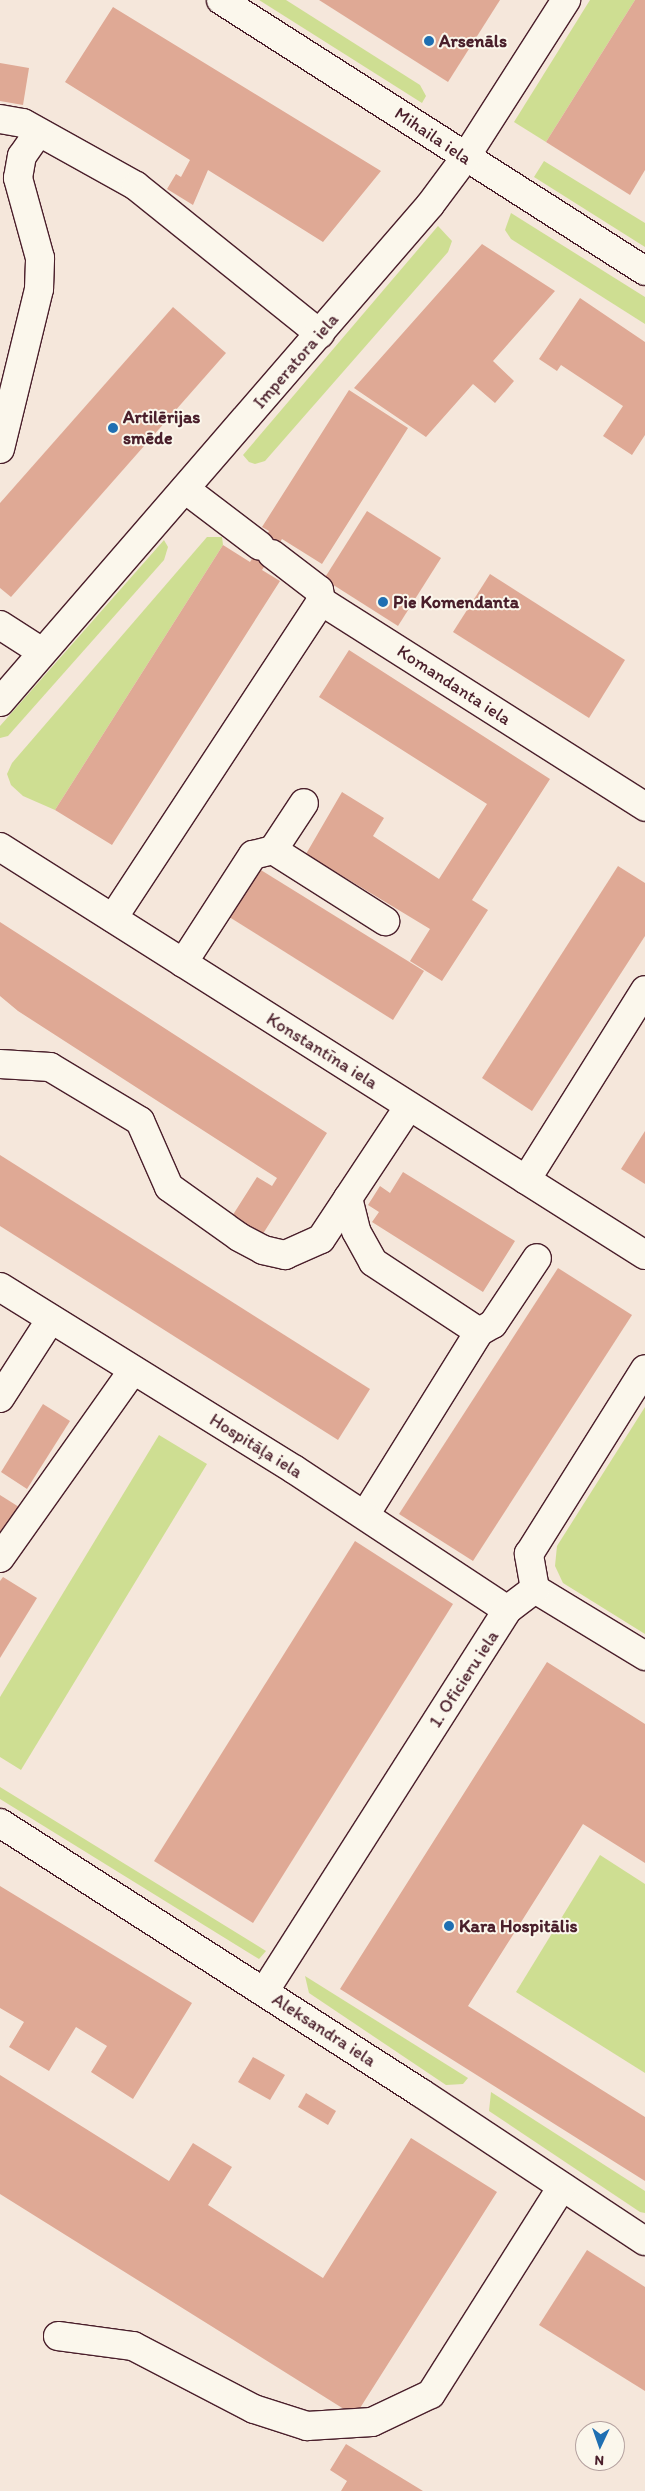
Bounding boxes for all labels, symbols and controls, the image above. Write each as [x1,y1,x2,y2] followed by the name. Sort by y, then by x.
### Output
[439,30,507,52] place label: Arsenāls
[423,35,435,47] marker: Arsenāls
[390,102,476,170] street label: Mihaila iela
[249,309,343,413] street label: Imperatora iela
[123,407,200,449] place label: Artilērijas smēde
[107,422,119,434] marker: Artilērijas smēde
[393,591,520,613] place label: Pie Komendanta
[377,596,389,608] marker: Pie Komendanta
[393,640,515,730] street label: Komandanta iela
[262,1008,382,1094] street label: Konstantīna iela
[206,1409,306,1483] street label: Hospitāļa iela
[425,1626,503,1732] street label: 1. Oficieru iela
[459,1915,577,1937] place label: Kara Hospitālis
[443,1920,455,1932] marker: Kara Hospitālis
[268,1988,380,2072] street label: Aleksandra iela
[575,2421,625,2471] north arrow
[594,2452,604,2469] text: N

